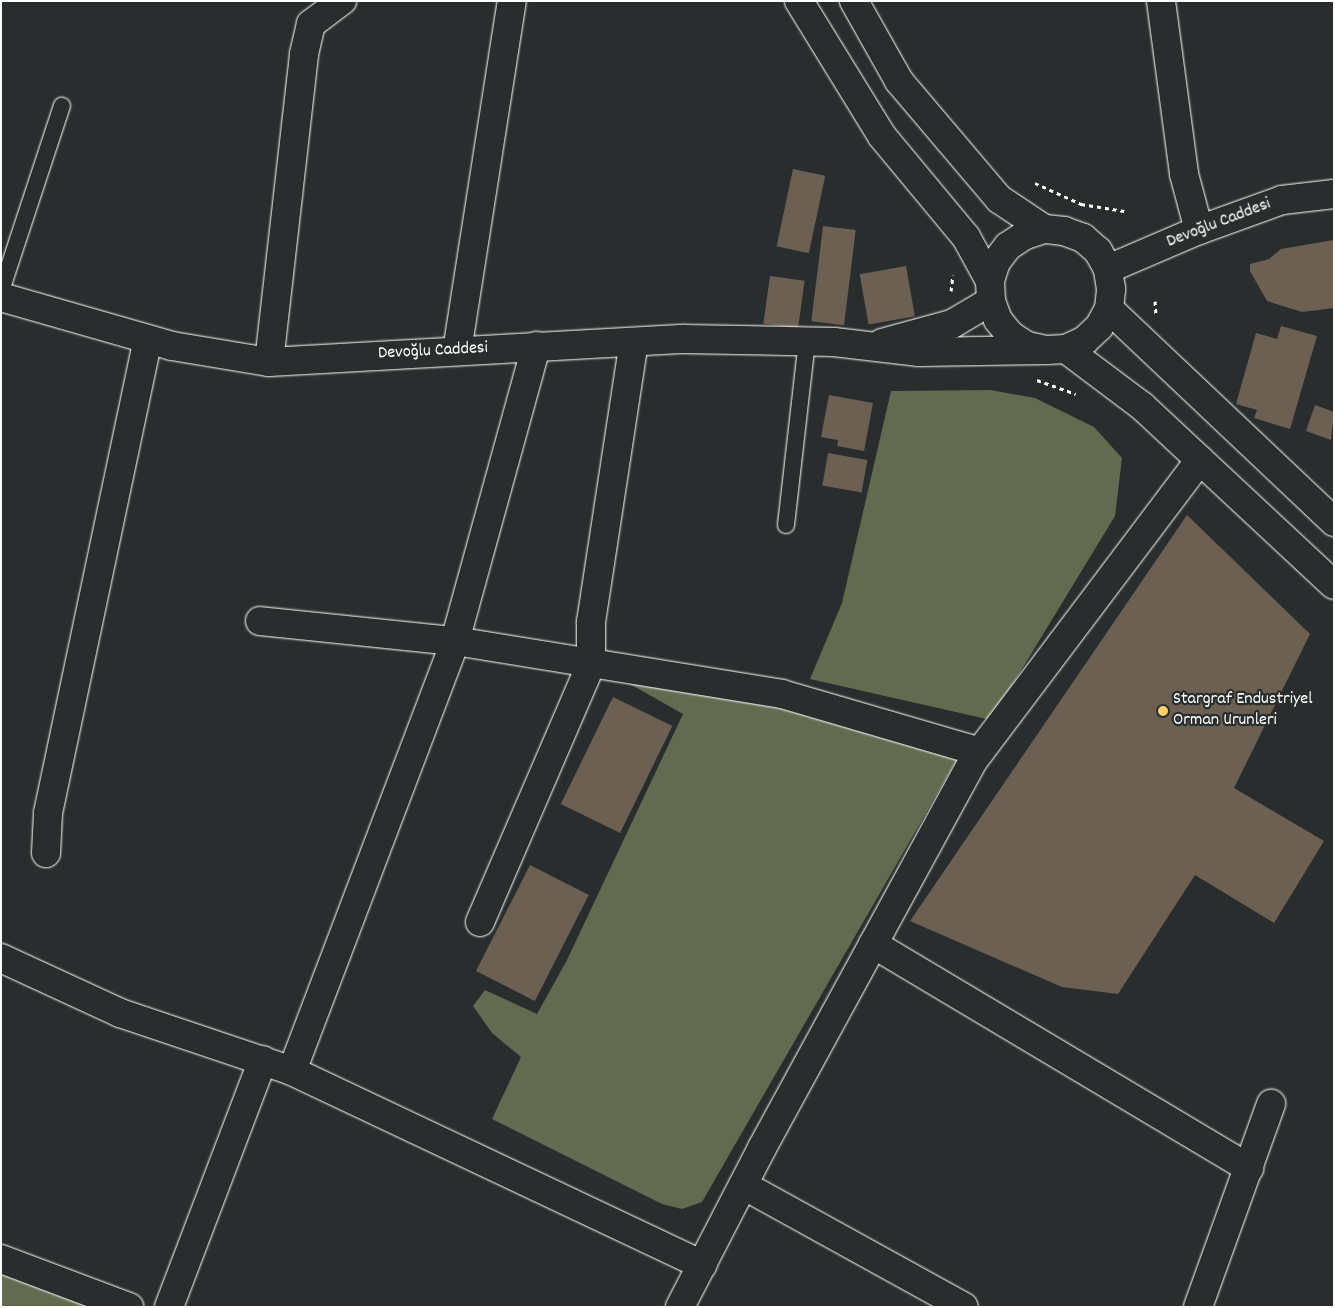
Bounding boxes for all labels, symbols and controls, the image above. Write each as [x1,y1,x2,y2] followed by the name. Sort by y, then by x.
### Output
[1164,194,1274,254] street label: Devoğlu Caddesi
[378,338,488,366] street label: Devoğlu Caddesi
[1173,690,1313,732] place label: Stargraf Endustriyel Orman Urunleri
[1157,705,1169,717] marker: Stargraf Endustriyel Orman Urunleri

